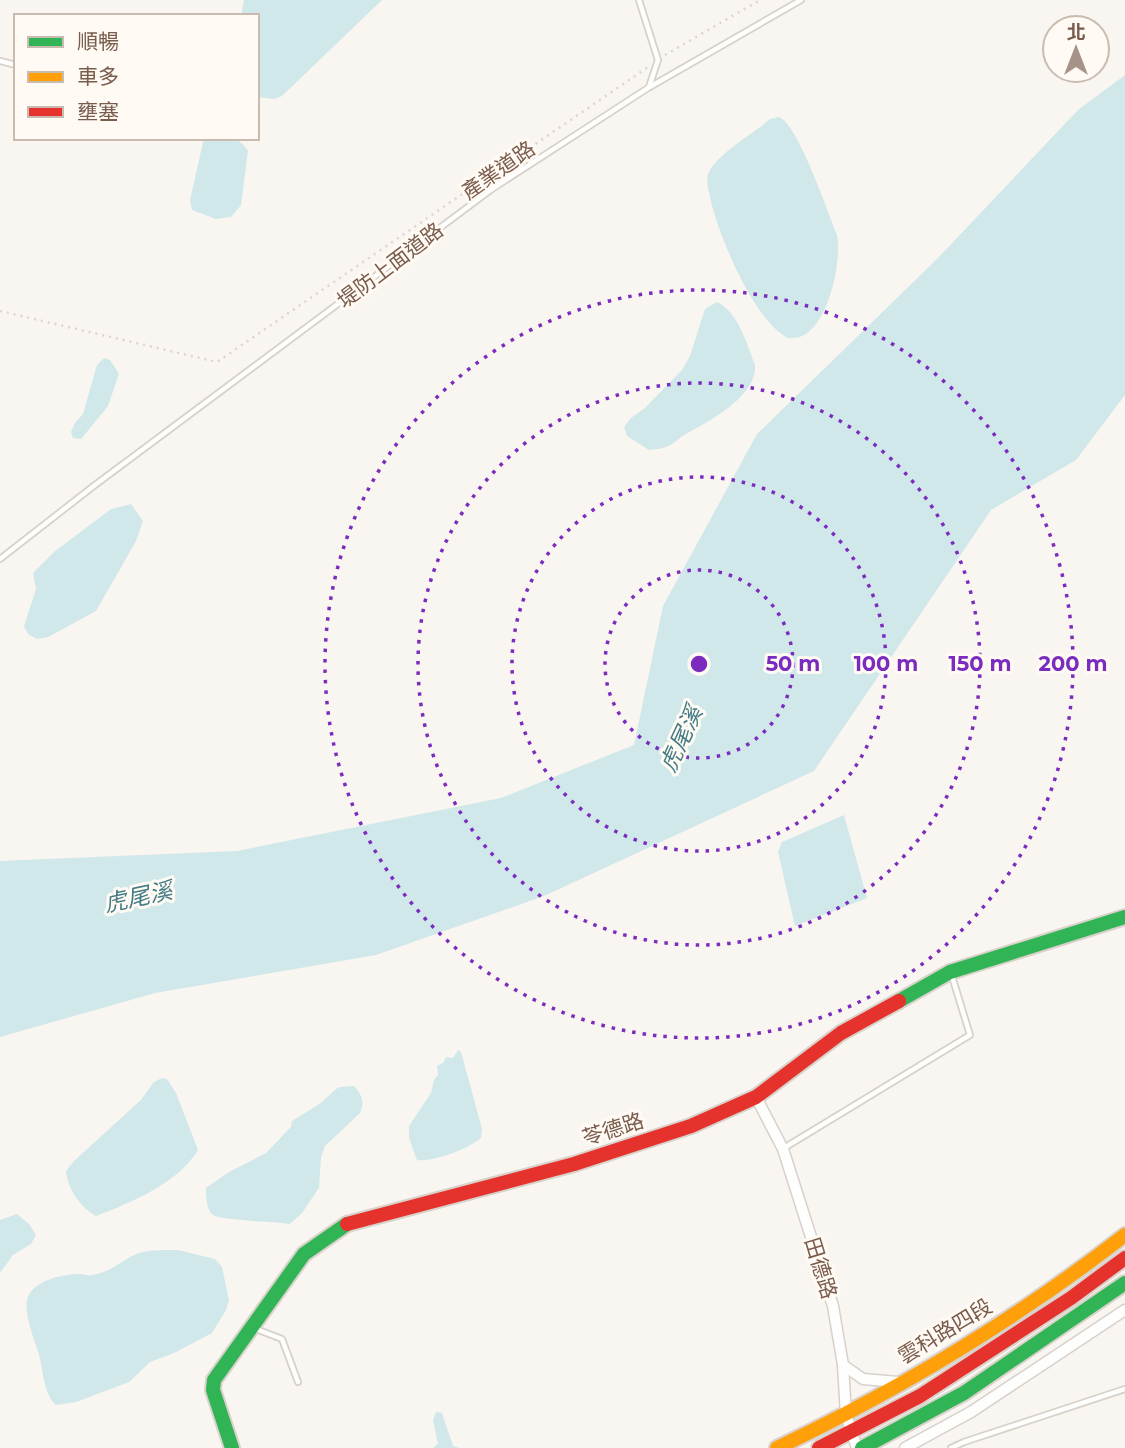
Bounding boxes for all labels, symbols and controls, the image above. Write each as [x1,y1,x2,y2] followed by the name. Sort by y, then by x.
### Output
[14,14,259,140] legend
[1041,14,1111,84] north arrow
[1066,21,1086,44] text: 北
[77,29,119,54] text: 順暢
[77,64,119,89] text: 車多
[77,99,119,124] text: 壅塞
[456,136,540,204] street label: 產業道路
[332,217,448,313] street label: 堤防上面道路
[766,651,820,676] text: 50 m
[854,651,918,676] text: 100 m
[949,651,1011,676] text: 150 m
[1039,651,1107,676] text: 200 m
[687,652,711,676] centre of rings
[654,699,710,776] water label: 虎尾溪
[101,876,178,918] water label: 虎尾溪
[579,1107,647,1151] street label: 苓德路
[800,1234,842,1302] street label: 田德路
[894,1293,996,1369] street label: 雲科路四段

